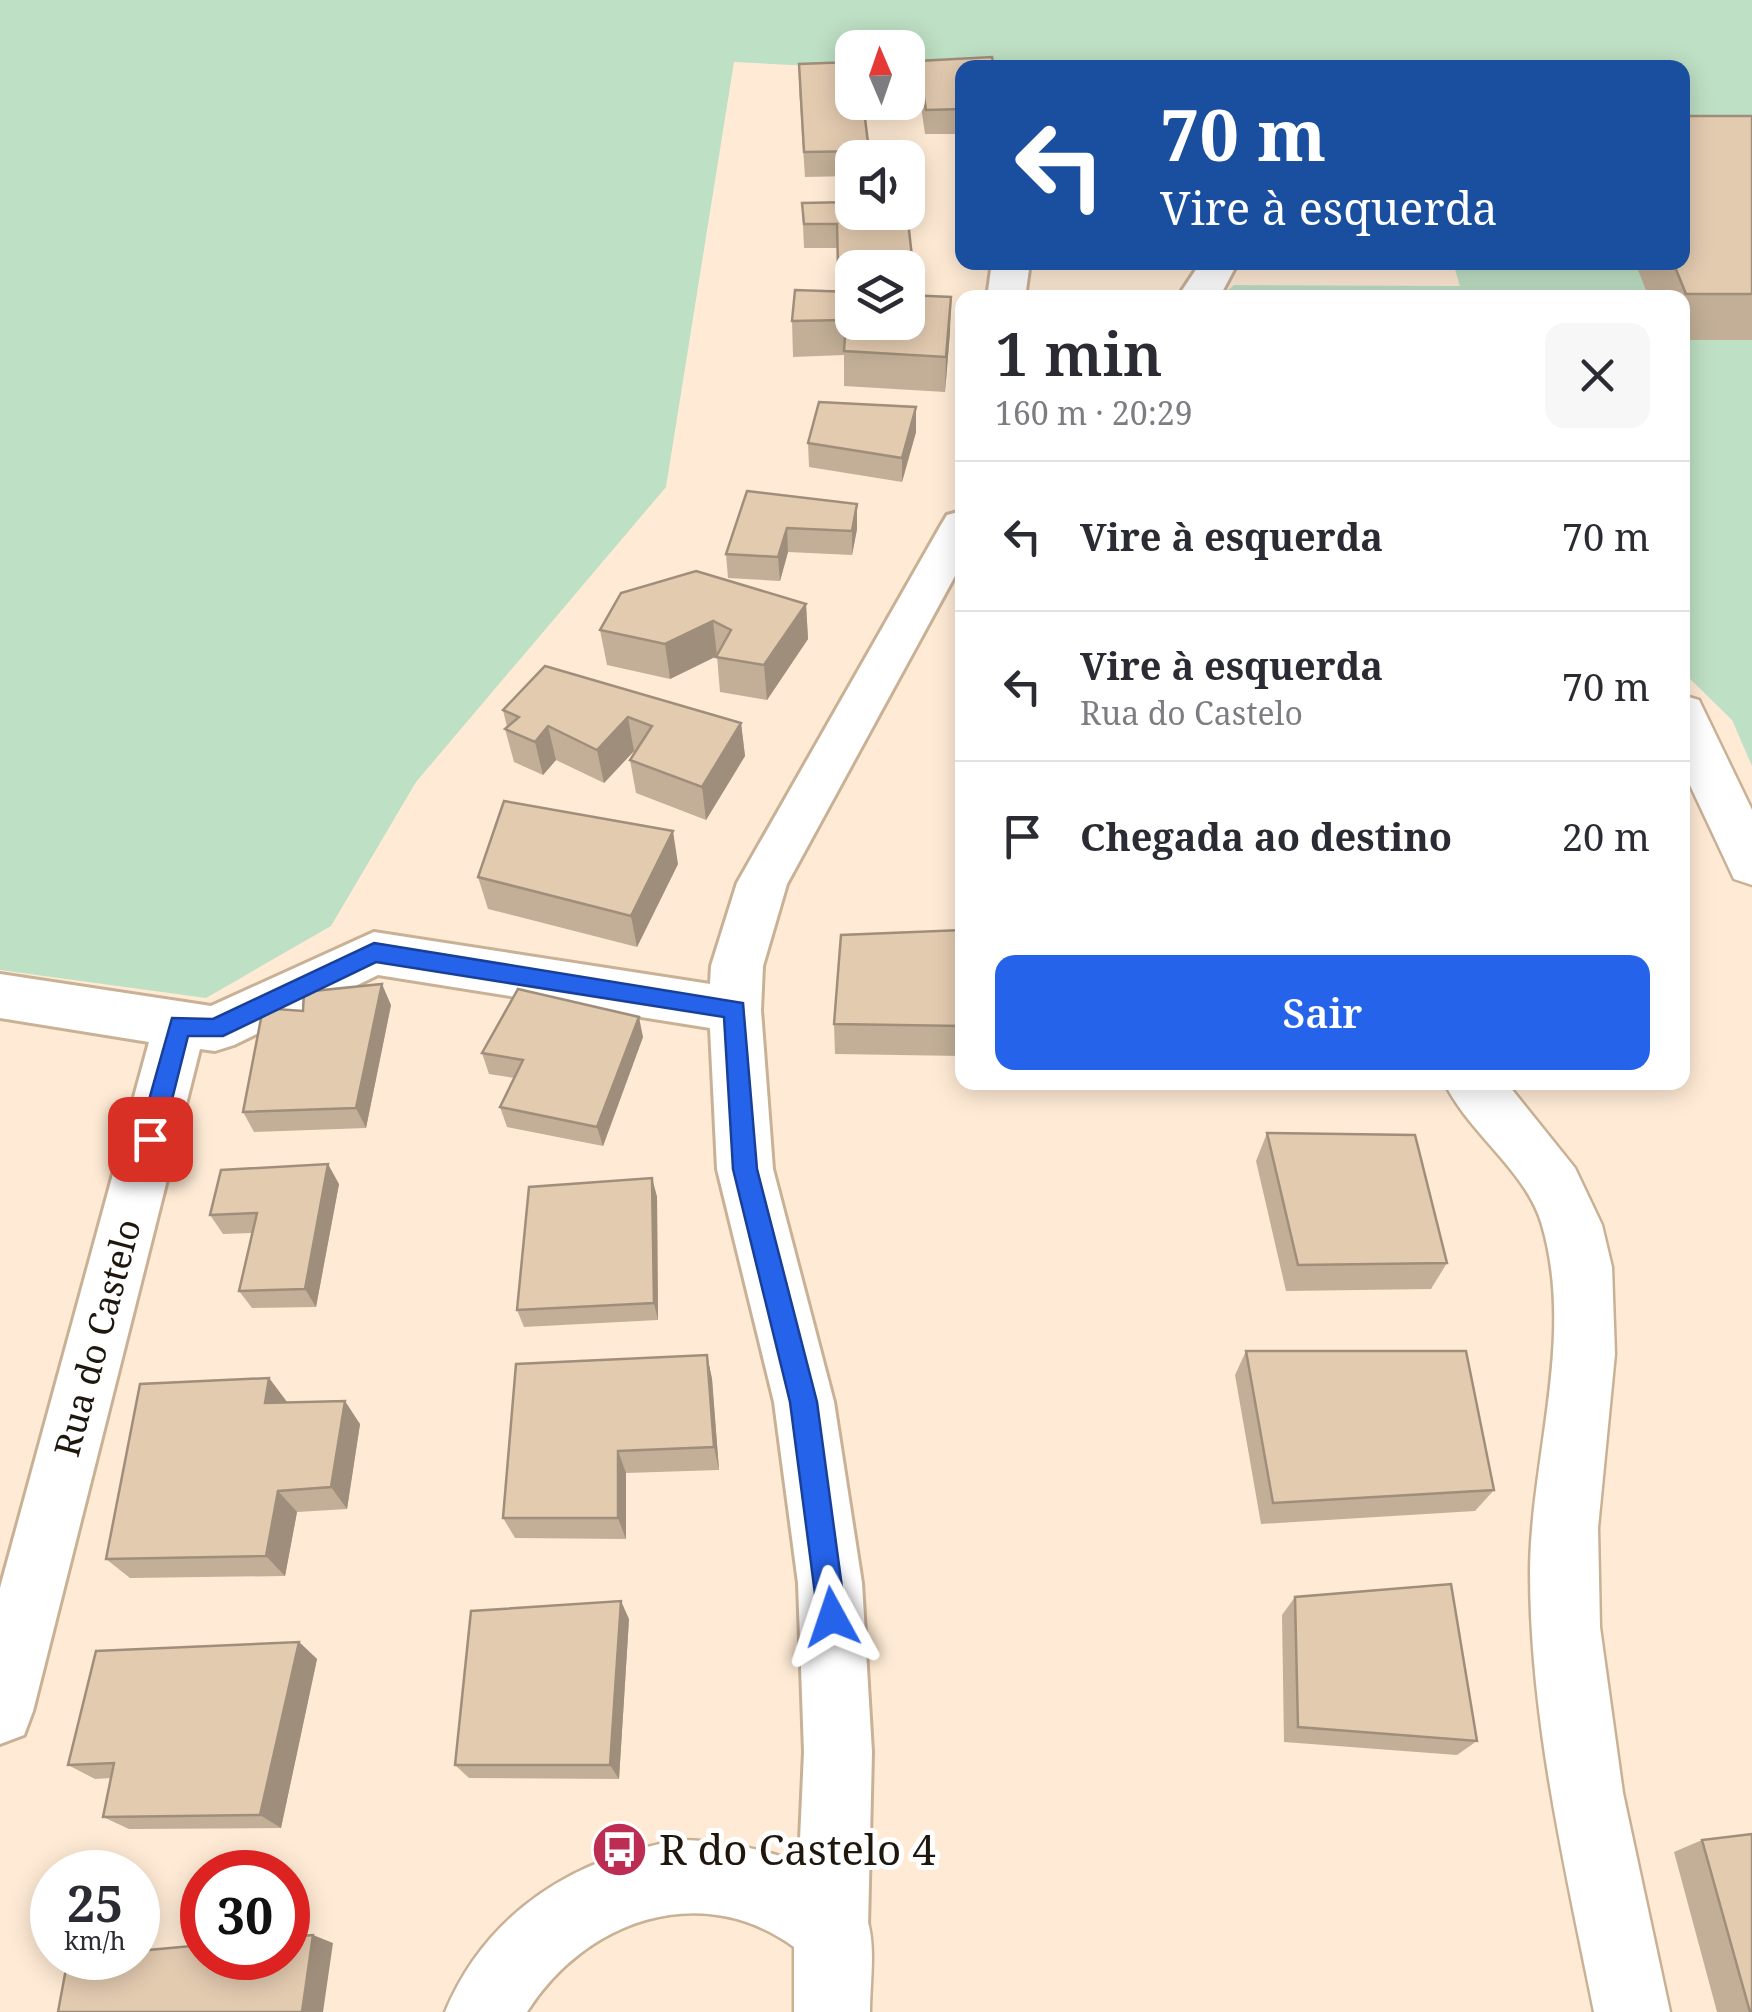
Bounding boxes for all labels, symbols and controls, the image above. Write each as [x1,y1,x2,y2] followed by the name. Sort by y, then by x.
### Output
[835,30,925,120] north arrow
[835,30,925,340] map controls
[1160,86,1326,182] text: 70 m
[995,100,1125,230] icon: left
[835,140,925,230] button: sound
[1160,177,1498,238] text: Vire à esquerda
[835,250,925,340] button: layers
[995,312,1163,394] text: 1 min
[1545,323,1650,428] button: close
[995,391,1193,434] text: 160 m · 20:29
[995,509,1050,564] icon: left
[1080,510,1383,562] text: Vire à esquerda
[1562,510,1650,562] text: 70 m
[1080,639,1383,691] text: Vire à esquerda
[995,659,1050,714] icon: left
[1562,660,1650,712] text: 70 m
[1080,691,1303,734] text: Rua do Castelo
[995,809,1050,864] icon: arrive
[1080,810,1452,862] text: Chegada ao destino
[1562,810,1650,862] text: 20 m
[995,955,1650,1070] button: Sair
[108,1097,193,1182] pin
[123,1112,178,1167] icon: arrive
[42,1214,151,1461] street label: Rua do Castelo
[780,1565,884,1669] position arrow
[590,1820,650,1880] bus stop icon: R do Castelo 4
[659,1820,936,1877] place label: R do Castelo 4
[180,1850,310,1980] speed limit sign: 30
[67,1869,123,1937] text: 25
[64,1923,126,1957] text: km/h

